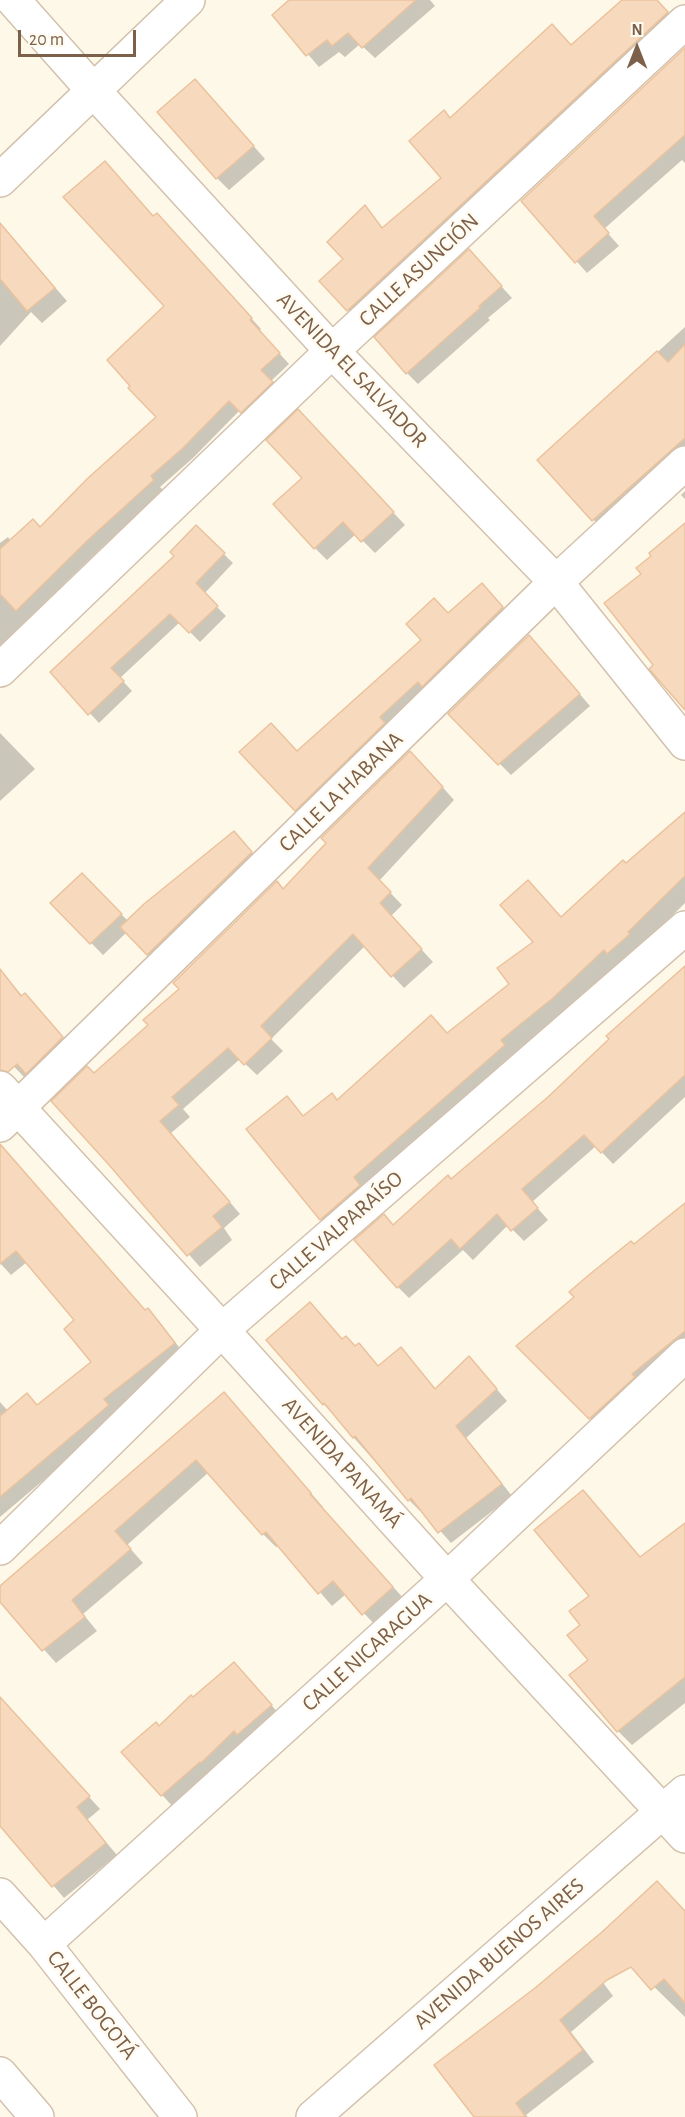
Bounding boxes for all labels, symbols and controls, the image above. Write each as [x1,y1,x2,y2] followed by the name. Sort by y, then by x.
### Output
[21,18,140,56] scale bar
[607,18,667,78] north arrow
[631,22,643,38] text: N
[29,31,64,49] text: 20 m
[354,208,484,332] street label: CALLE ASUNCIÓN
[271,287,433,453] street label: AVENIDA EL SALVADOR
[273,726,409,858] street label: CALLE LA HABANA
[264,1166,408,1296] street label: CALLE VALPARAÍSO
[276,1392,408,1534] street label: AVENIDA PANAMÁ
[297,1587,437,1717] street label: CALLE NICARAGUA
[408,1873,590,2035] street label: AVENIDA BUENOS AIRES
[41,1945,143,2065] street label: CALLE BOGOTÁ

